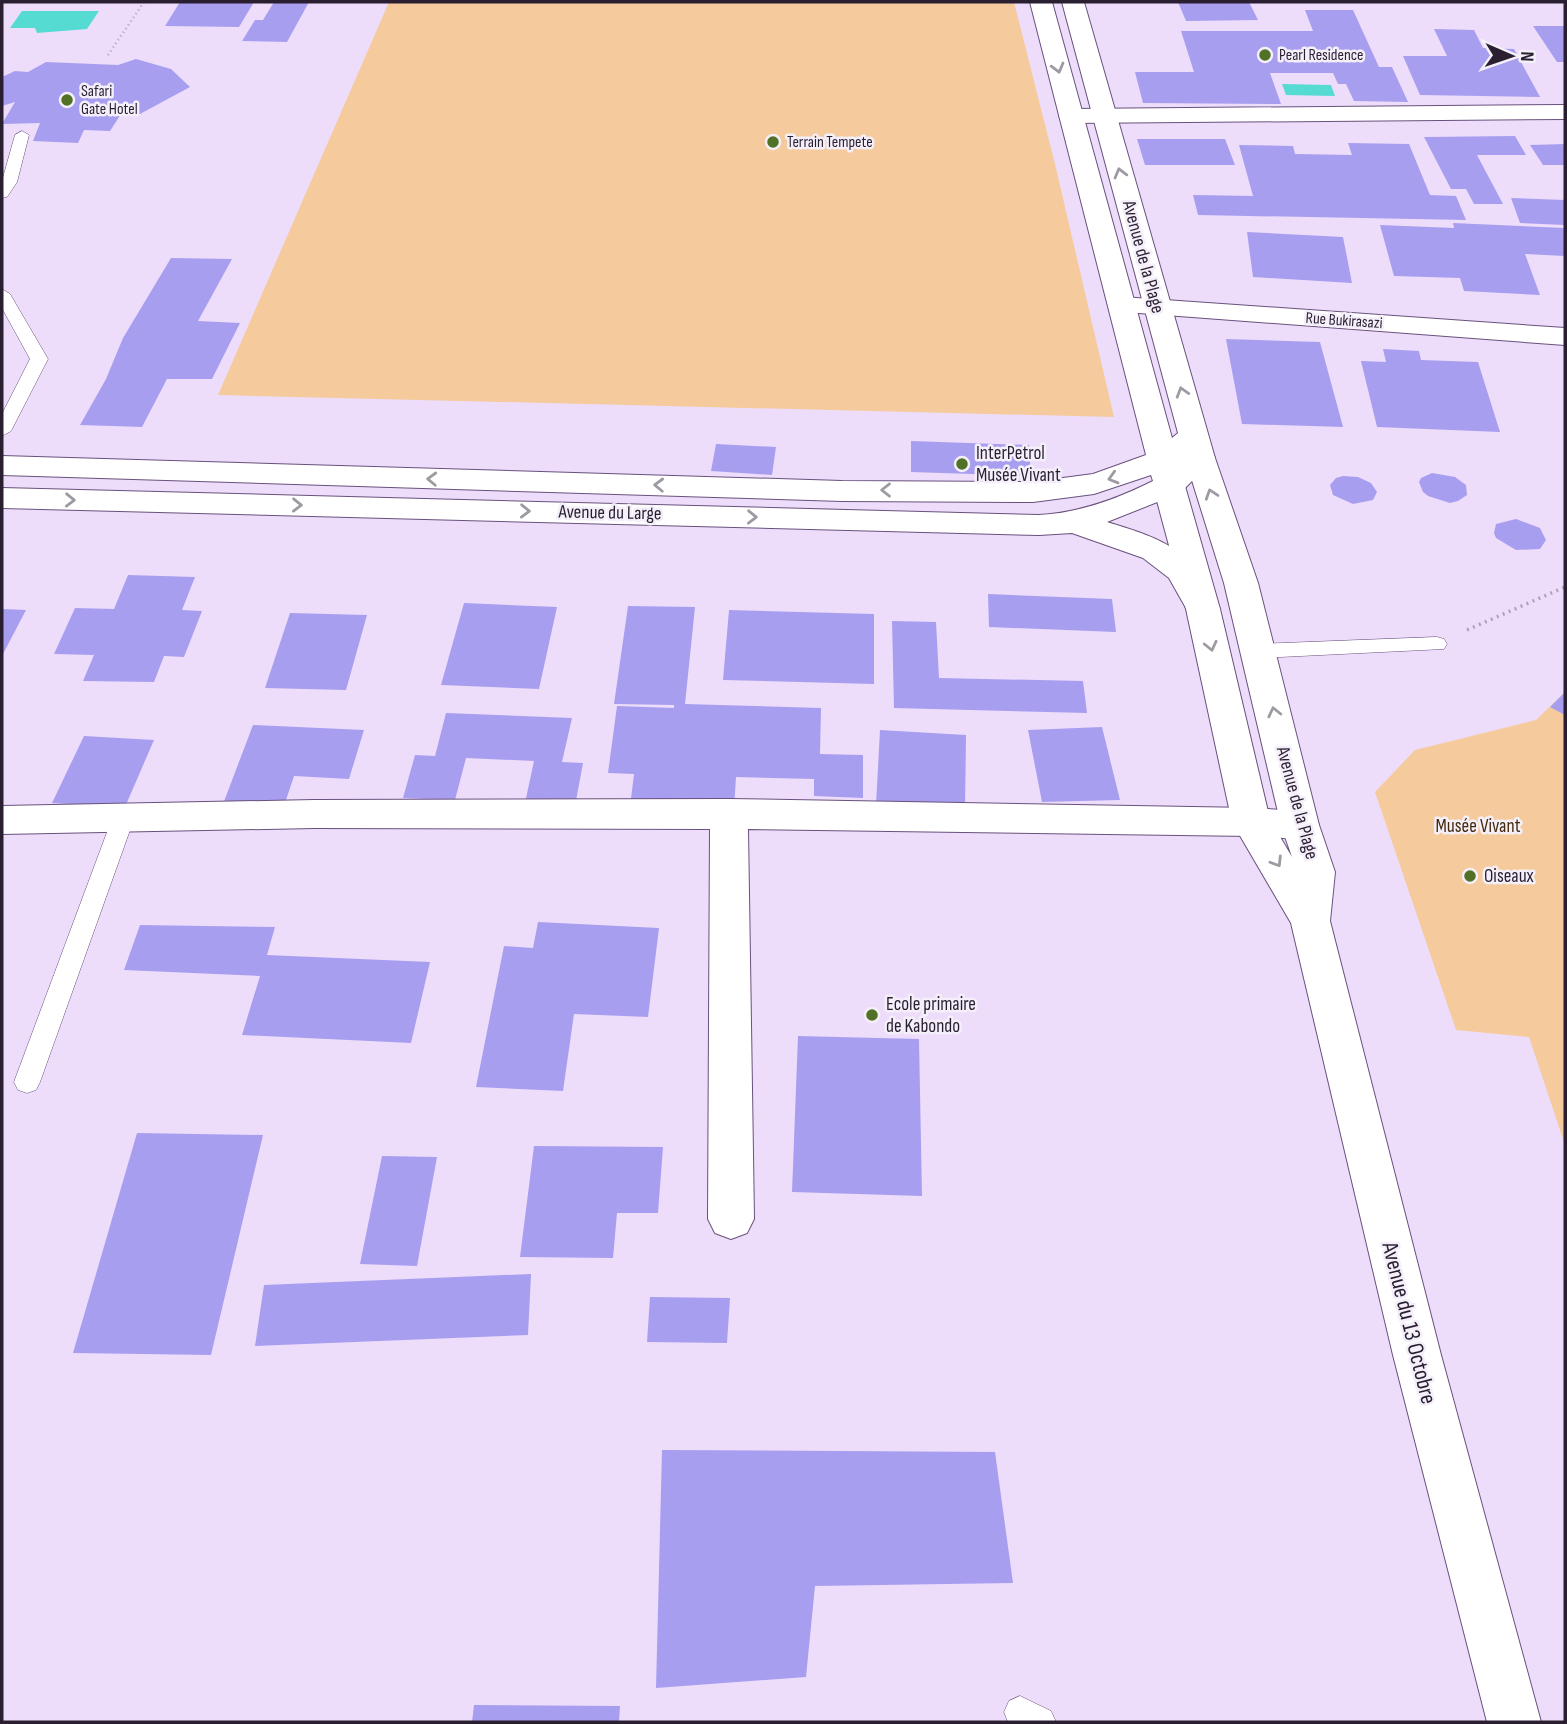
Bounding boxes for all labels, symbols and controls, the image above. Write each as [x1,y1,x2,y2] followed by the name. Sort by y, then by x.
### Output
[1476,21,1546,91] north arrow
[1279,46,1364,65] place label: Pearl Residence
[1257,47,1273,63] marker: Pearl Residence
[1515,51,1538,62] text: N
[1050,62,1064,74] one-way arrow
[81,82,138,119] place label: Safari Gate Hotel
[59,92,75,108] marker: Safari Gate Hotel
[787,133,873,152] place label: Terrain Tempete
[765,134,781,150] marker: Terrain Tempete
[1114,167,1128,179] one-way arrow
[1117,197,1169,316] street label: Avenue de la Plage
[1305,309,1383,333] street label: Rue Bukirasazi
[1176,386,1191,398] one-way arrow
[976,442,1061,487] place label: InterPetrol Musée Vivant
[954,456,970,472] marker: InterPetrol Musée Vivant
[1107,470,1119,485] one-way arrow
[426,471,437,486] one-way arrow
[653,478,664,493] one-way arrow
[881,482,891,498] one-way arrow
[1205,488,1219,500] one-way arrow
[65,492,76,507] one-way arrow
[292,498,303,513] one-way arrow
[557,501,662,525] street label: Avenue du Large
[520,504,531,519] one-way arrow
[748,509,758,525] one-way arrow
[1203,640,1218,652] one-way arrow
[1267,706,1282,718] one-way arrow
[1271,743,1323,862] street label: Avenue de la Plage
[1436,815,1521,838] park label: Musée Vivant
[1268,855,1281,868] one-way arrow
[1484,865,1534,888] place label: Oiseaux
[1462,868,1478,884] marker: Oiseaux
[886,993,976,1038] place label: Ecole primaire de Kabondo
[864,1007,880,1023] marker: Ecole primaire de Kabondo
[1375,1238,1443,1407] street label: Avenue du 13 Octobre

